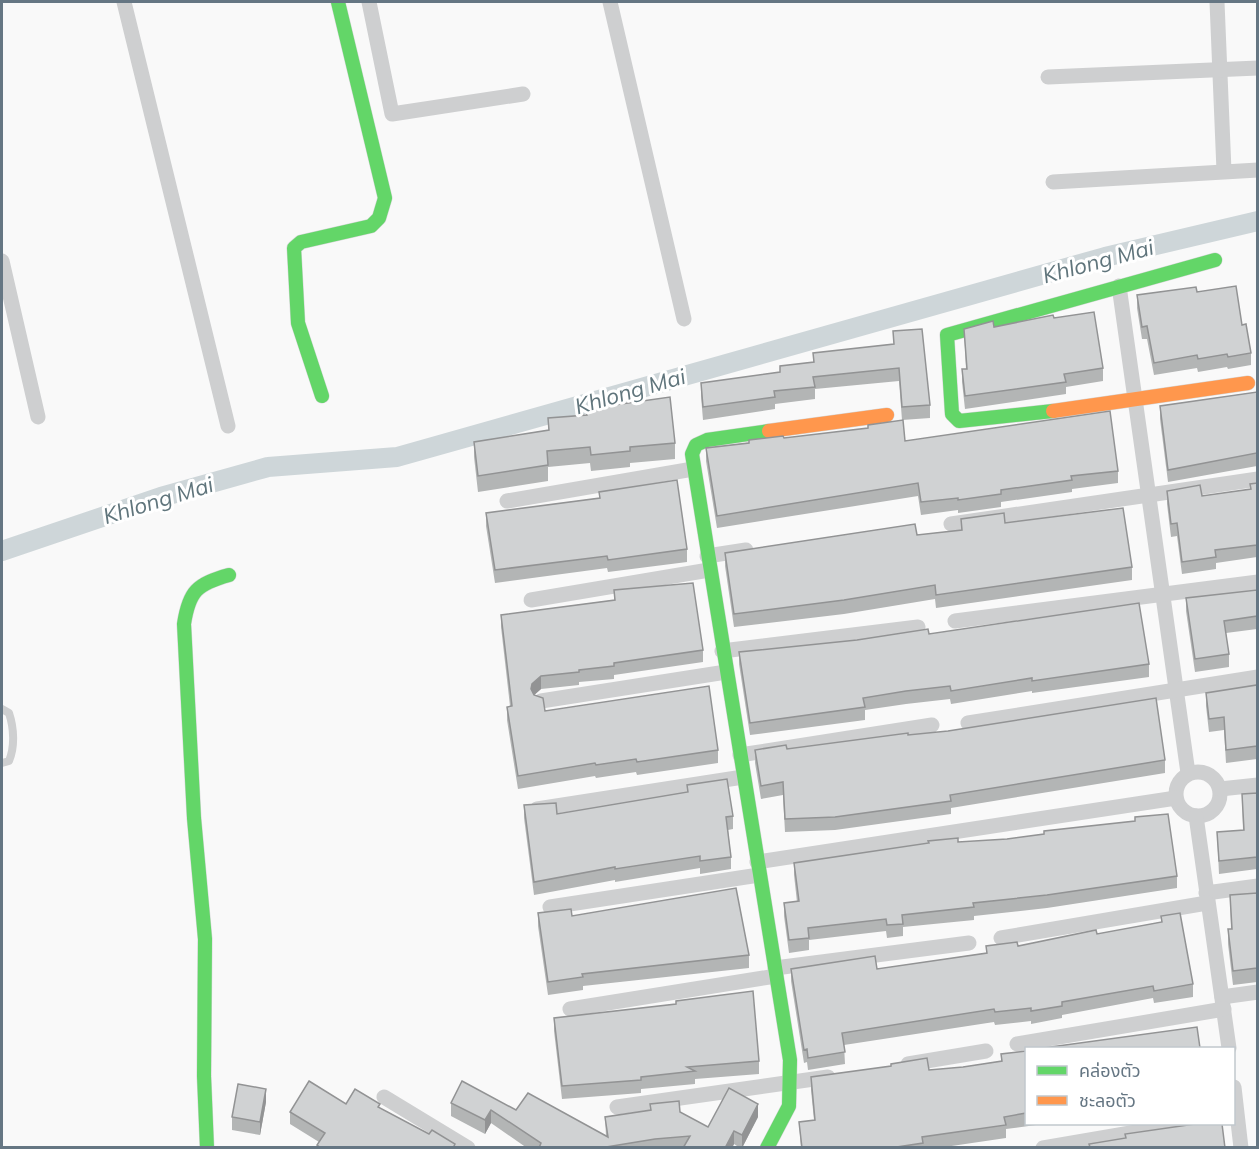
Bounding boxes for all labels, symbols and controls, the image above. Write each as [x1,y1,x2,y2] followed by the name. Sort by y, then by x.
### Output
[1039,233,1157,289] water label: Khlong Mai
[571,362,689,420] water label: Khlong Mai
[99,470,217,530] water label: Khlong Mai
[1025,1047,1235,1125] legend
[1079,1059,1141,1082] text: คล่องตัว
[1079,1089,1136,1112] text: ชะลอตัว

